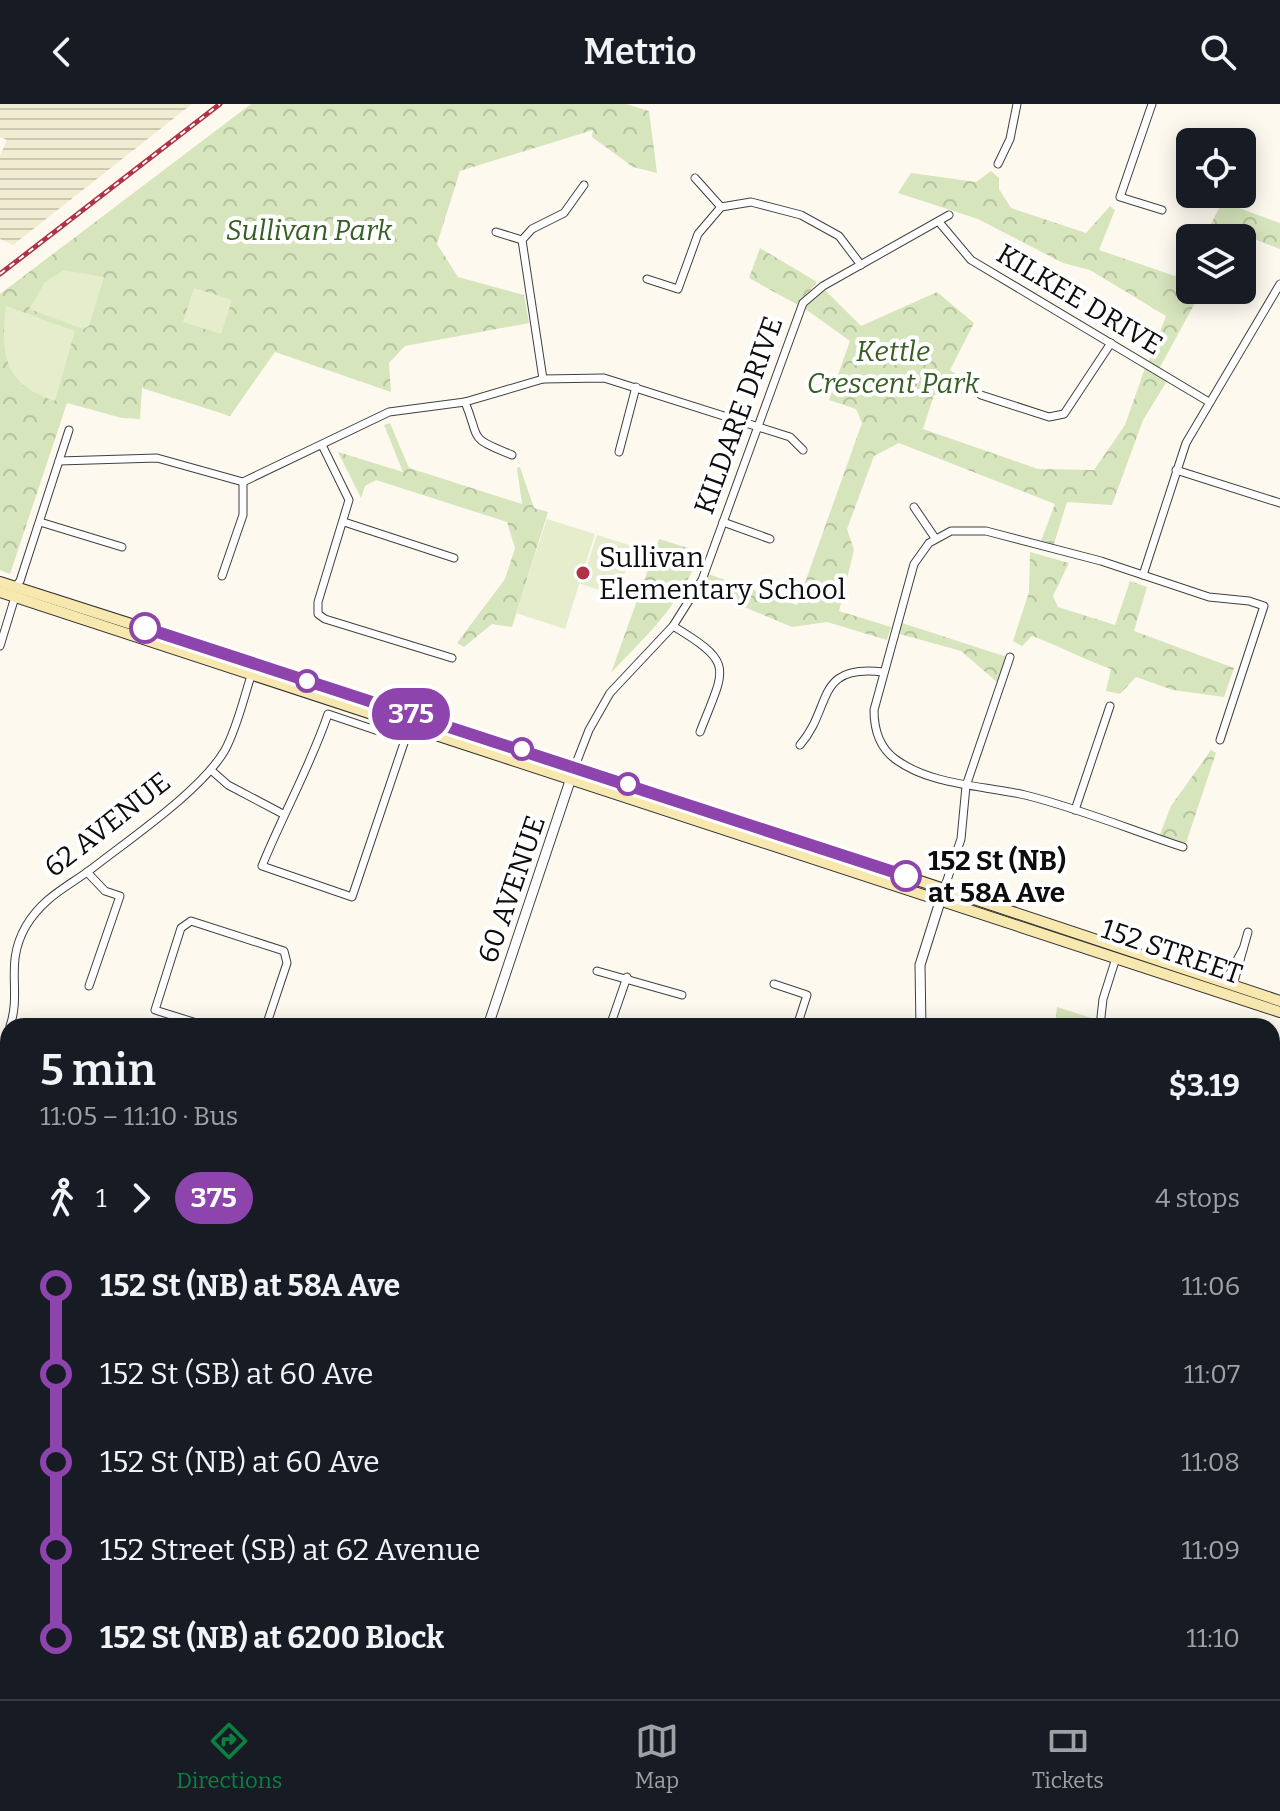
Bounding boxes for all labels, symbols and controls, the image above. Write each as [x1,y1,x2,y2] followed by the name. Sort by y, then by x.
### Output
[40,30,84,74] icon: back
[583,30,697,74] text: Metrio
[1196,30,1240,74] icon: search
[1176,128,1256,304] map controls
[1176,128,1256,208] button: locate
[226,214,393,247] park label: Sullivan Park
[1176,224,1256,304] button: layers
[991,237,1168,362] street label: KILKEE DRIVE
[687,312,790,518] street label: KILDARE DRIVE
[807,335,980,400] park label: Kettle Crescent Park
[599,541,846,606] place label: Sullivan Elementary School
[574,564,592,582] marker: Sullivan Elementary School
[130,613,160,643] unlabelled marker
[296,670,318,692] unlabelled marker
[365,688,457,740] line badge: 375
[388,697,434,730] text: 375
[511,738,533,760] unlabelled marker
[38,765,177,884] street label: 62 AVENUE
[617,773,639,795] unlabelled marker
[471,811,552,967] street label: 60 AVENUE
[928,844,1066,909] place label: 152 St (NB) at 58A Ave
[891,861,921,891] marker: 152 St (NB) at 58A Ave
[1097,912,1247,991] street label: 152 STREET
[40,1044,156,1097] text: 5 min
[1169,1068,1240,1104] text: $3.19
[40,1101,238,1132] text: 11:05 – 11:10 · Bus
[40,1176,84,1220] icon: walk
[119,1176,163,1220] icon: forward
[191,1181,237,1214] text: 375
[96,1183,107,1214] text: 1
[1155,1183,1240,1214] text: 4 stops
[100,1268,400,1304] text: 152 St (NB) at 58A Ave
[1181,1271,1240,1302] text: 11:06
[100,1356,374,1392] text: 152 St (SB) at 60 Ave
[1184,1359,1240,1390] text: 11:07
[100,1444,380,1480] text: 152 St (NB) at 60 Ave
[1181,1447,1240,1478] text: 11:08
[100,1532,481,1568] text: 152 Street (SB) at 62 Avenue
[1181,1535,1240,1566] text: 11:09
[100,1620,444,1656] text: 152 St (NB) at 6200 Block
[1186,1623,1240,1654] text: 11:10
[176,1719,282,1794] tab: Directions
[635,1719,679,1794] tab: Map
[1032,1719,1104,1794] tab: Tickets

